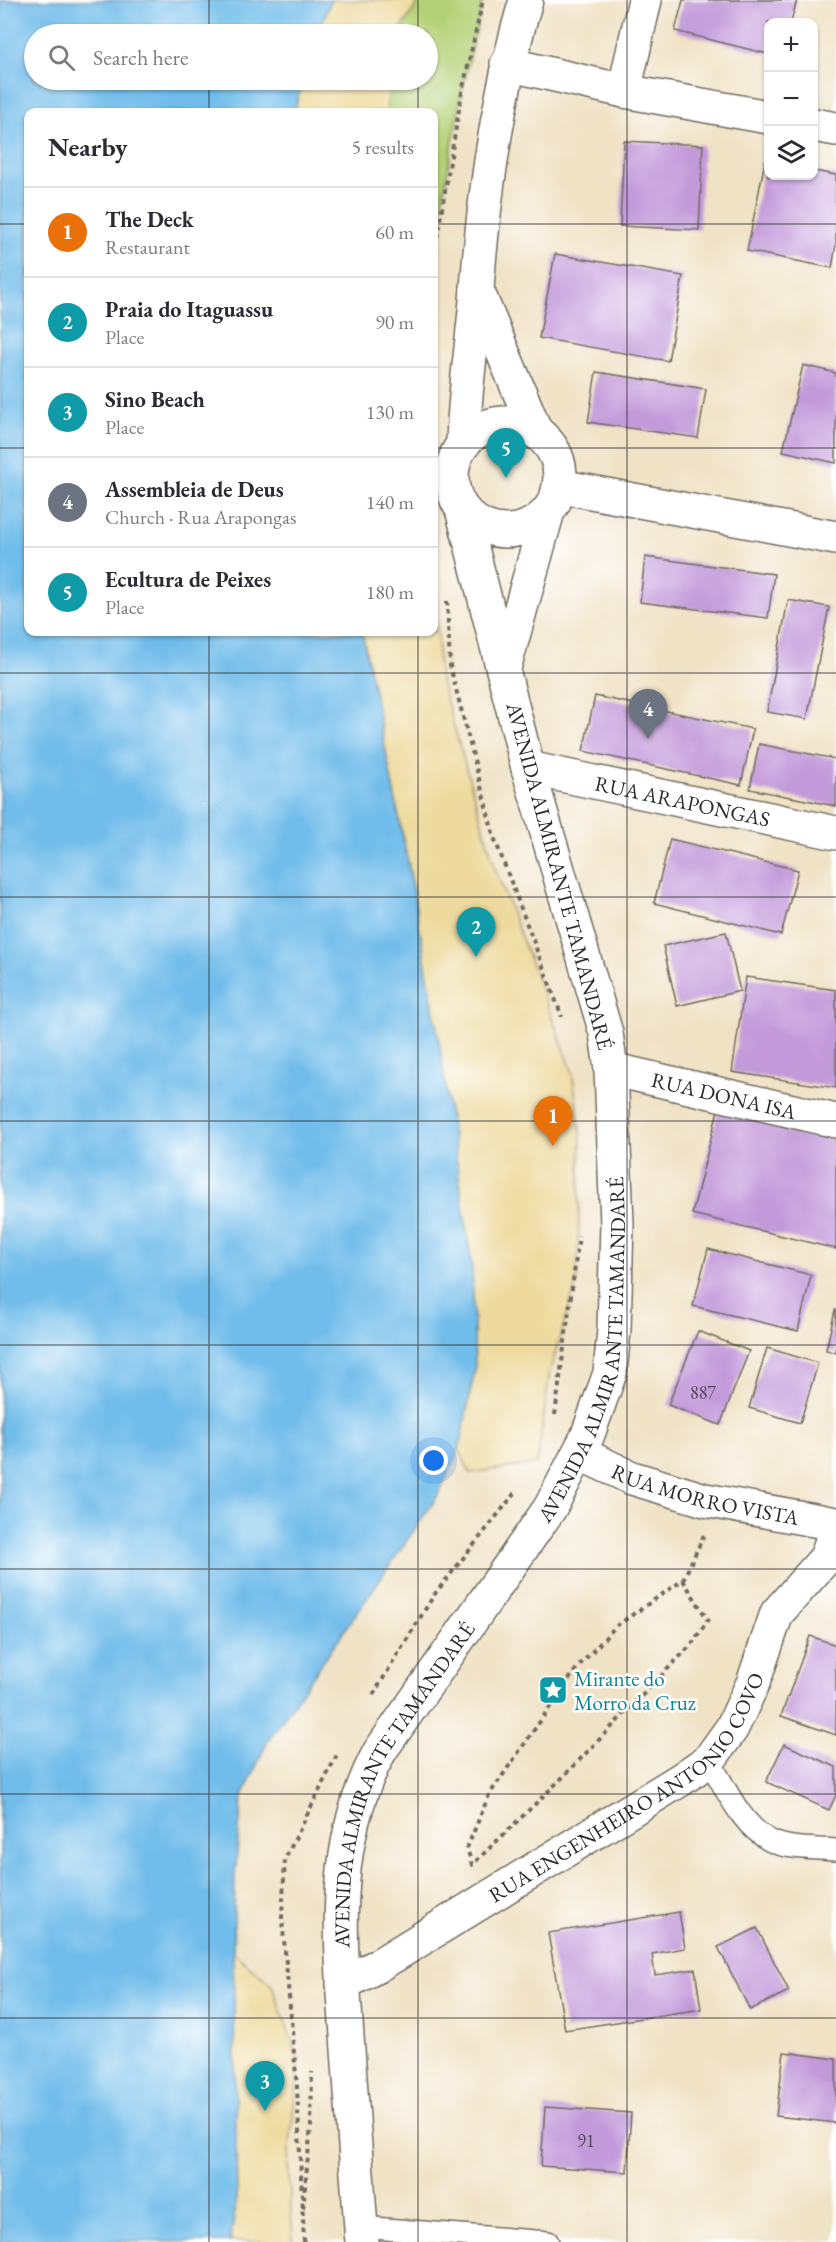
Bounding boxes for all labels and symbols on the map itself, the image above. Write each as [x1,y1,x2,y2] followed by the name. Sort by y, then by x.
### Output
[486,428,526,478] pin: 5
[628,690,668,739] pin: 4
[500,698,619,1053] street label: AVENIDA ALMIRANTE TAMANDARÉ
[593,769,772,832] street label: RUA ARAPONGAS
[456,908,496,957] pin: 2
[649,1065,800,1125] street label: RUA DONA ISA
[534,1096,572,1146] pin: 1
[530,1176,631,1528] street label: AVENIDA ALMIRANTE TAMANDARÉ
[690,1381,716,1404] house number: 887
[419,1446,448,1475] your location
[607,1457,802,1531] street label: RUA MORRO VISTA
[328,1616,480,1949] street label: AVENIDA ALMIRANTE TAMANDARÉ
[574,1665,696,1716] place label: Mirante do Morro da Cruz
[483,1669,769,1908] street label: RUA ENGENHEIRO ANTONIO COVO
[537,1674,569,1706] place icon: Mirante do Morro da Cruz
[246,2062,284,2111] pin: 3
[577,2129,595,2152] house number: 91

